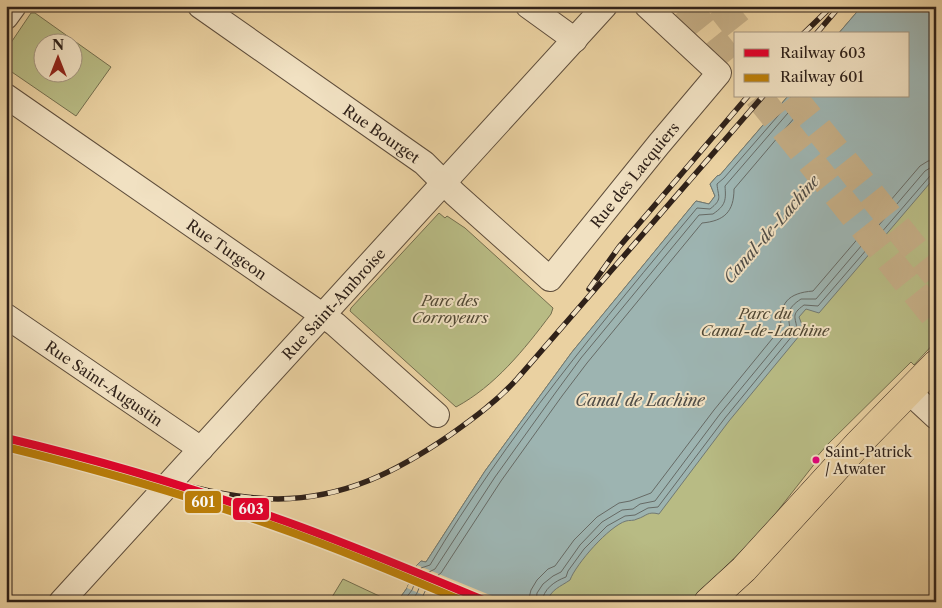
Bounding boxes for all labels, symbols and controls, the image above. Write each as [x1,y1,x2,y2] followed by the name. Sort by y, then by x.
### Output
[32,32,82,82] north arrow
[734,32,910,98] legend
[52,36,64,54] text: N
[780,43,866,62] text: Railway 603
[780,67,864,86] text: Railway 601
[340,100,424,167] street label: Rue Bourget
[586,118,683,231] street label: Rue des Lacquiers
[719,170,824,287] water label: Canal-de-Lachine
[183,215,271,284] street label: Rue Turgeon
[278,244,389,363] street label: Rue Saint-Ambroise
[412,291,489,327] park label: Parc des Corroyeurs
[701,304,830,340] park label: Parc du Canal-de-Lachine
[42,336,167,430] street label: Rue Saint-Augustin
[575,390,706,410] water label: Canal de Lachine
[825,443,913,478] place label: Saint-Patrick / Atwater
[811,455,821,465] marker: Saint-Patrick / Atwater
[184,490,222,514] line badge: 601
[191,493,215,511] text: 601
[232,497,270,521] line badge: 603
[238,500,264,518] text: 603

